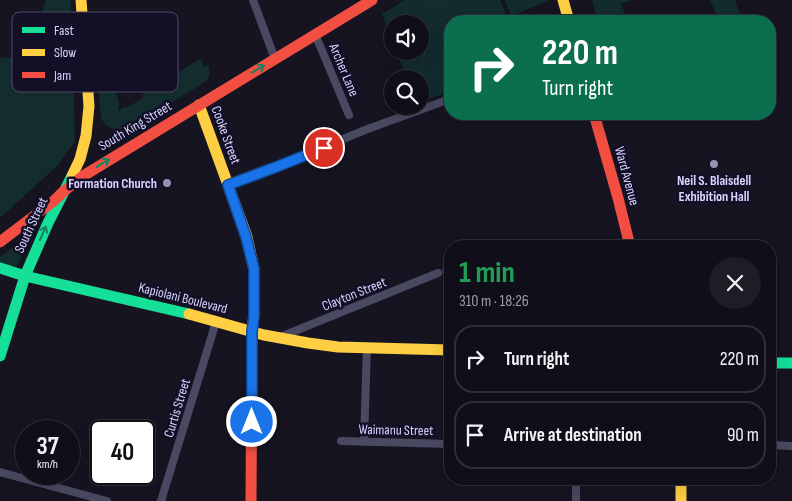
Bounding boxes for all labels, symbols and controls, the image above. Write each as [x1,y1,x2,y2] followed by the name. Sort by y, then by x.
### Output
[12,12,178,92] legend
[384,15,429,115] map controls
[384,15,429,60] button: sound
[54,22,74,39] text: Fast
[542,32,618,75] text: 220 m
[459,35,524,100] icon: right
[325,40,363,99] street label: Archer Lane
[54,44,76,61] text: Slow
[251,63,265,73] one-way arrow
[53,67,71,84] text: Jam
[384,70,429,115] button: search
[542,75,613,102] text: Turn right
[95,97,175,155] street label: South King Street
[208,104,244,166] street label: Cooke Street
[303,127,345,169] pin
[310,134,338,162] icon: arrive
[611,145,643,207] street label: Ward Avenue
[95,157,109,167] one-way arrow
[708,158,720,170] marker: Neil S. Blaisdell Exhibition Hall
[677,172,751,205] place label: Neil S. Blaisdell Exhibition Hall
[68,175,157,192] place label: Formation Church
[161,177,173,189] marker: Formation Church
[11,194,51,256] street label: South Street
[39,226,48,241] one-way arrow
[459,255,515,291] text: 1 min
[709,257,761,309] button: close
[319,273,389,315] street label: Clayton Street
[137,279,229,317] street label: Kapiolani Boulevard
[459,292,529,311] text: 310 m · 18:26
[461,345,489,373] icon: right
[504,348,569,371] text: Turn right
[720,348,759,371] text: 220 m
[160,377,194,439] street label: Curtis Street
[225,395,277,447] position arrow
[90,420,155,485] speed limit sign: 40
[358,421,434,439] street label: Waimanu Street
[461,421,489,449] icon: arrive
[504,424,642,447] text: Arrive at destination
[727,424,759,447] text: 90 m
[36,431,59,462] text: 37
[37,457,58,472] text: km/h

